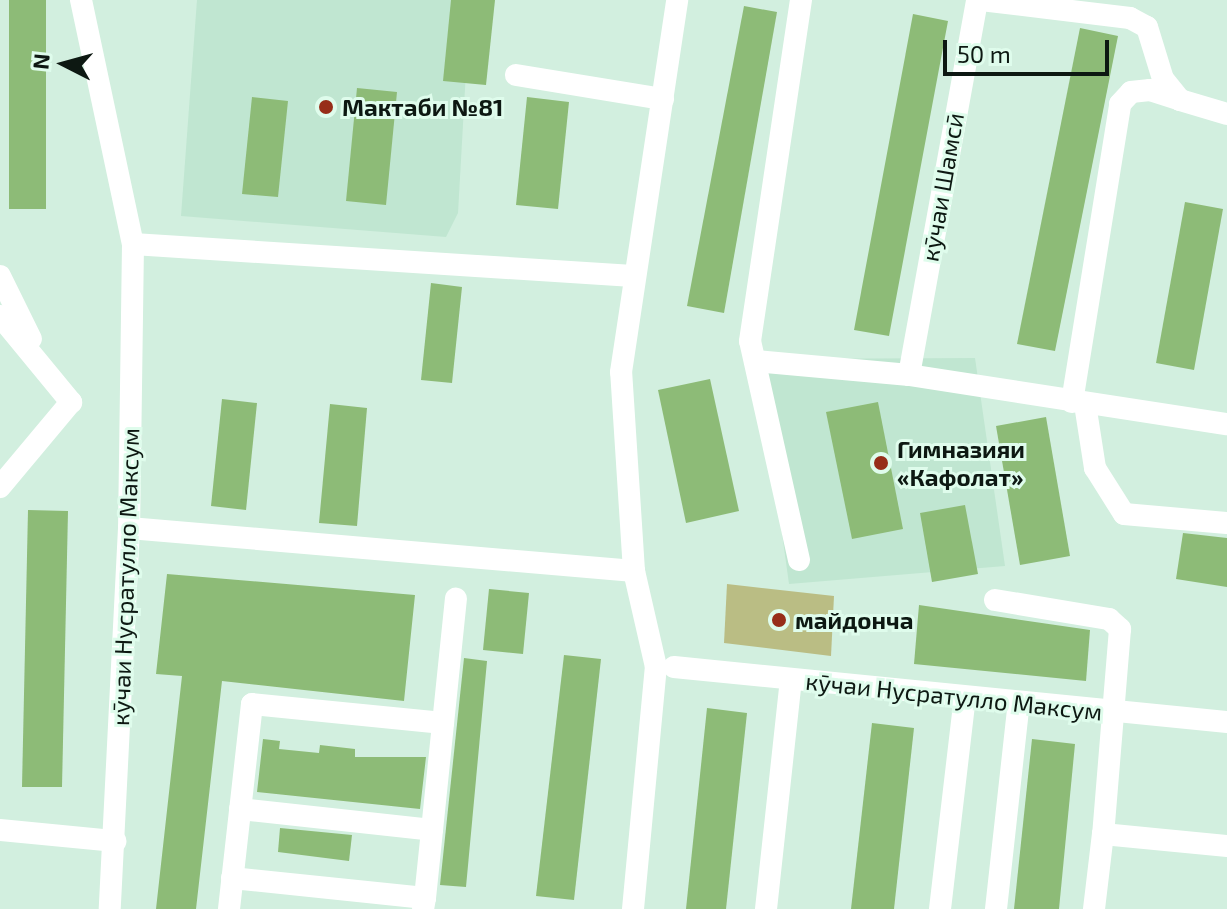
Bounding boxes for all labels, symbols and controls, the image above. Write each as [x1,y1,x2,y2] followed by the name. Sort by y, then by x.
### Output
[24,24,104,104] north arrow
[947,24,1113,74] scale bar
[957,39,1011,68] text: 50 m
[26,52,54,71] text: N
[342,93,503,121] place label: Мактаби №81
[317,98,335,116] marker: Мактаби №81
[915,110,969,264] street label: кӯчаи Шамсӣ
[105,428,145,726] street label: кӯчаи Нусратулло Максум
[897,435,1025,491] place label: Гимназияи «Кафолат»
[872,454,890,472] marker: Гимназияи «Кафолат»
[795,606,913,634] place label: майдонча
[770,611,788,629] marker: майдонча
[804,666,1104,726] street label: кӯчаи Нусратулло Максум

